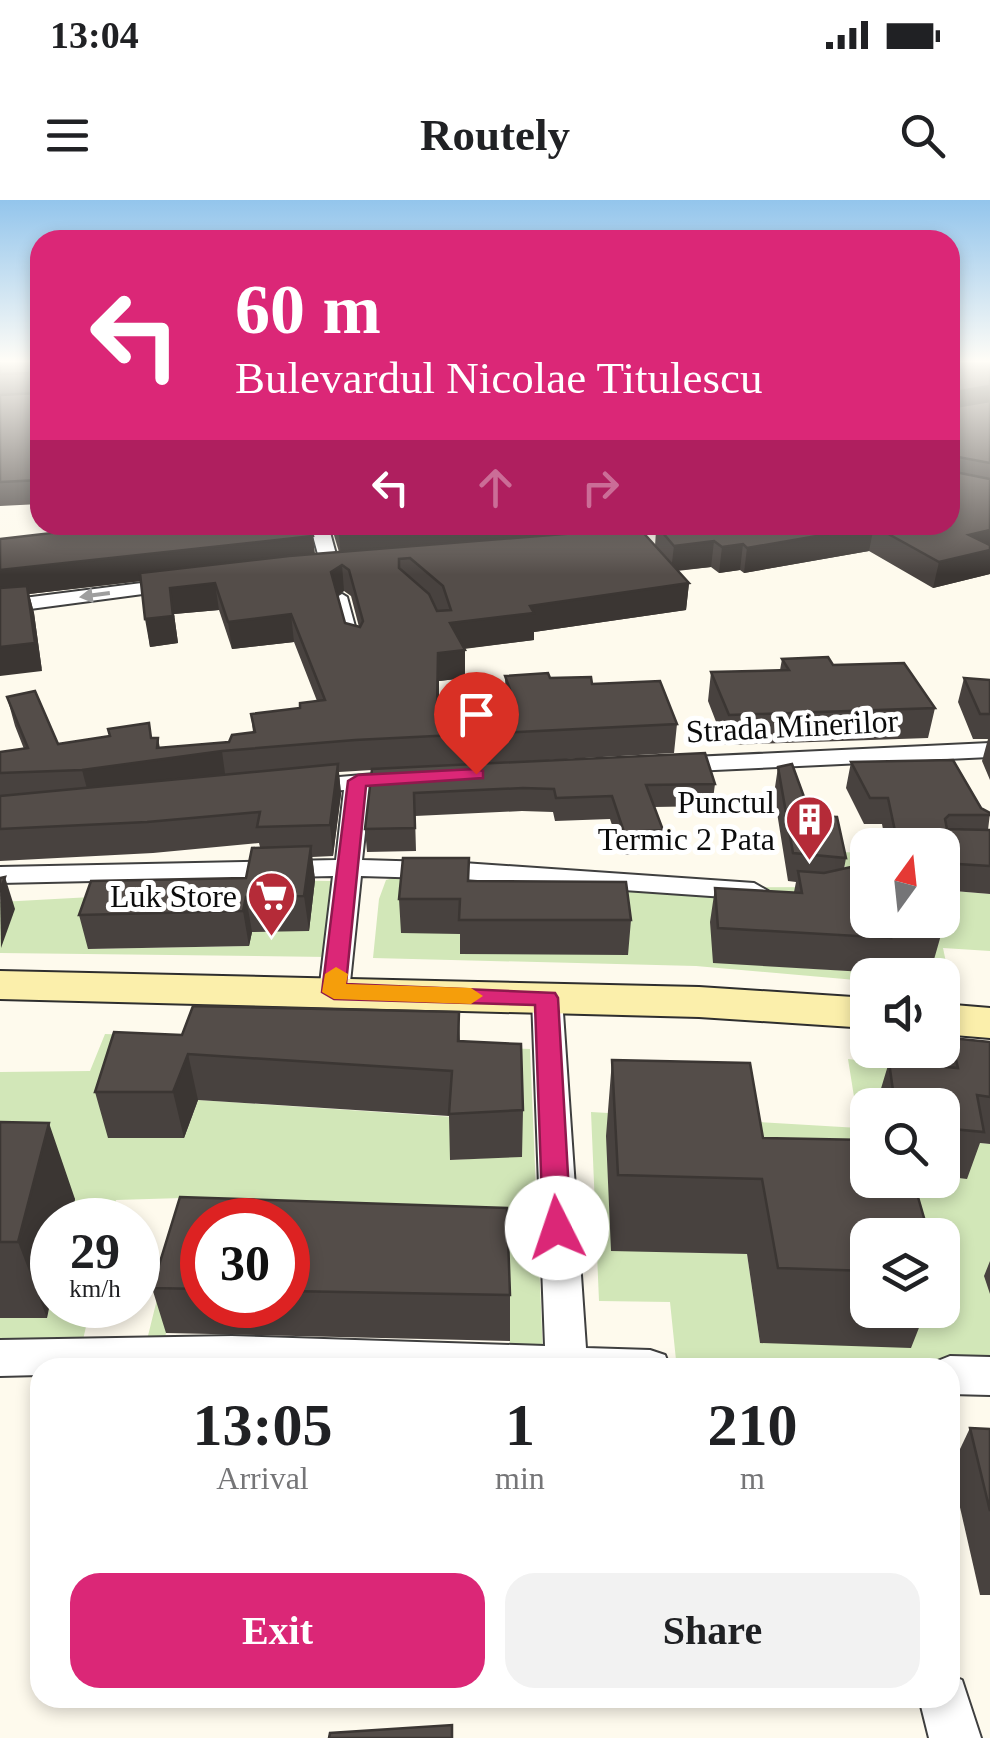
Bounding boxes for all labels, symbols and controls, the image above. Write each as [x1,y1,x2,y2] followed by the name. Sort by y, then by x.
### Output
[50,14,139,56] text: 13:04
[40,108,95,163] icon: menu
[895,108,950,163] icon: search
[420,110,570,160] text: Routely
[70,270,200,400] icon: left
[235,271,381,348] text: 60 m
[235,353,762,403] text: Bulevardul Nicolae Titulescu
[363,460,418,515] icon: left
[468,460,523,515] icon: ahead
[573,460,628,515] icon: right
[79,587,111,603] one-way arrow
[434,672,519,775] pin
[449,687,504,742] icon: arrive
[685,702,899,750] street label: Strada Minerilor
[598,784,775,857] place label: Punctul Termic 2 Pata
[784,794,836,862] building icon: Punctul Termic 2 Pata
[850,828,960,938] north arrow
[850,828,960,1328] map controls
[246,870,298,938] supermarket icon: Luk Store
[110,878,237,914] place label: Luk Store
[850,958,960,1068] button: sound
[850,1088,960,1198] button: search
[505,1176,609,1280] position arrow
[180,1198,310,1328] speed limit sign: 30
[850,1218,960,1328] button: layers
[70,1223,120,1279] text: 29
[69,1275,121,1302] text: km/h
[193,1392,333,1458] text: 13:05
[505,1392,535,1458] text: 1
[707,1392,797,1458] text: 210
[216,1460,309,1496] text: Arrival
[495,1460,545,1496] text: min
[740,1460,765,1496] text: m
[70,1573,485,1688] button: Exit
[505,1573,920,1688] button: Share

